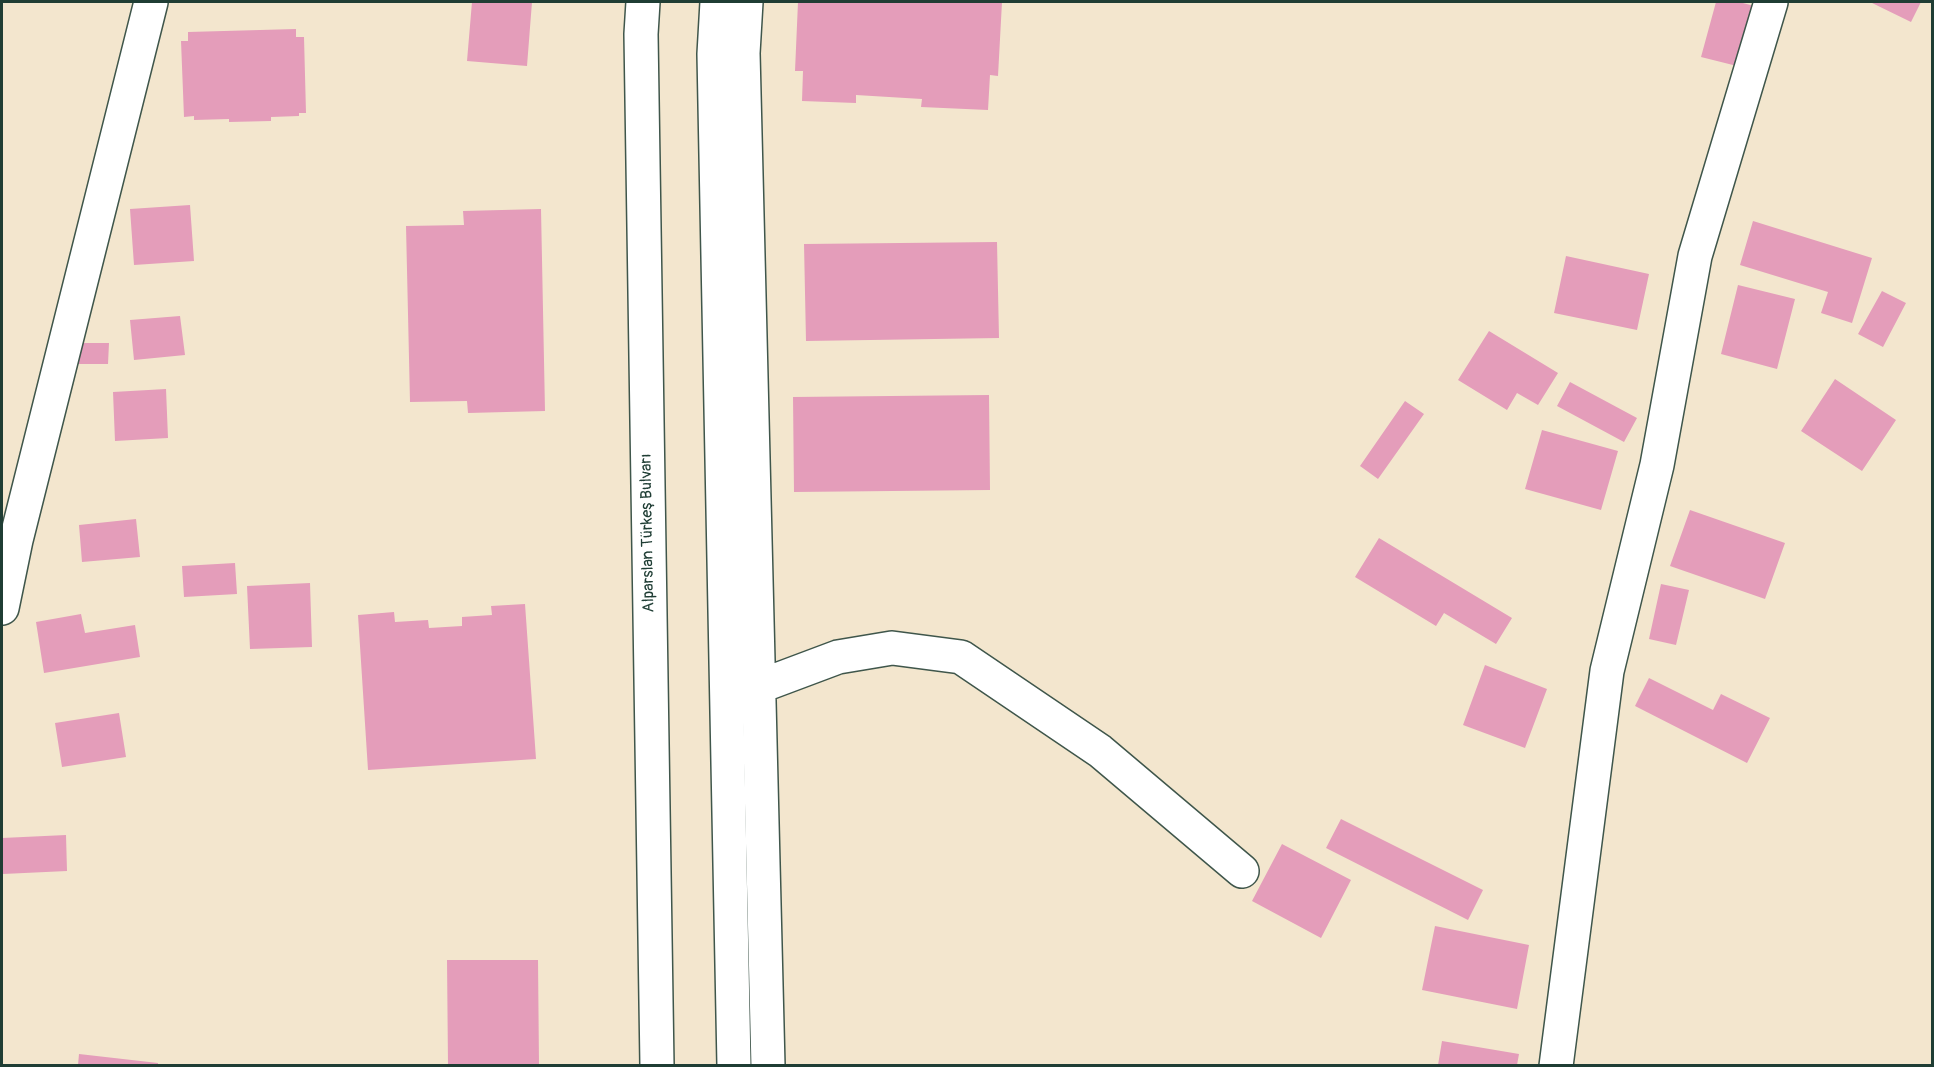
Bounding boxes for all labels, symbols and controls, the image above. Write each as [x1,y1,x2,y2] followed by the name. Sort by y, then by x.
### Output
[637,453,659,613] street label: Alparslan Türkeş Bulvarı

